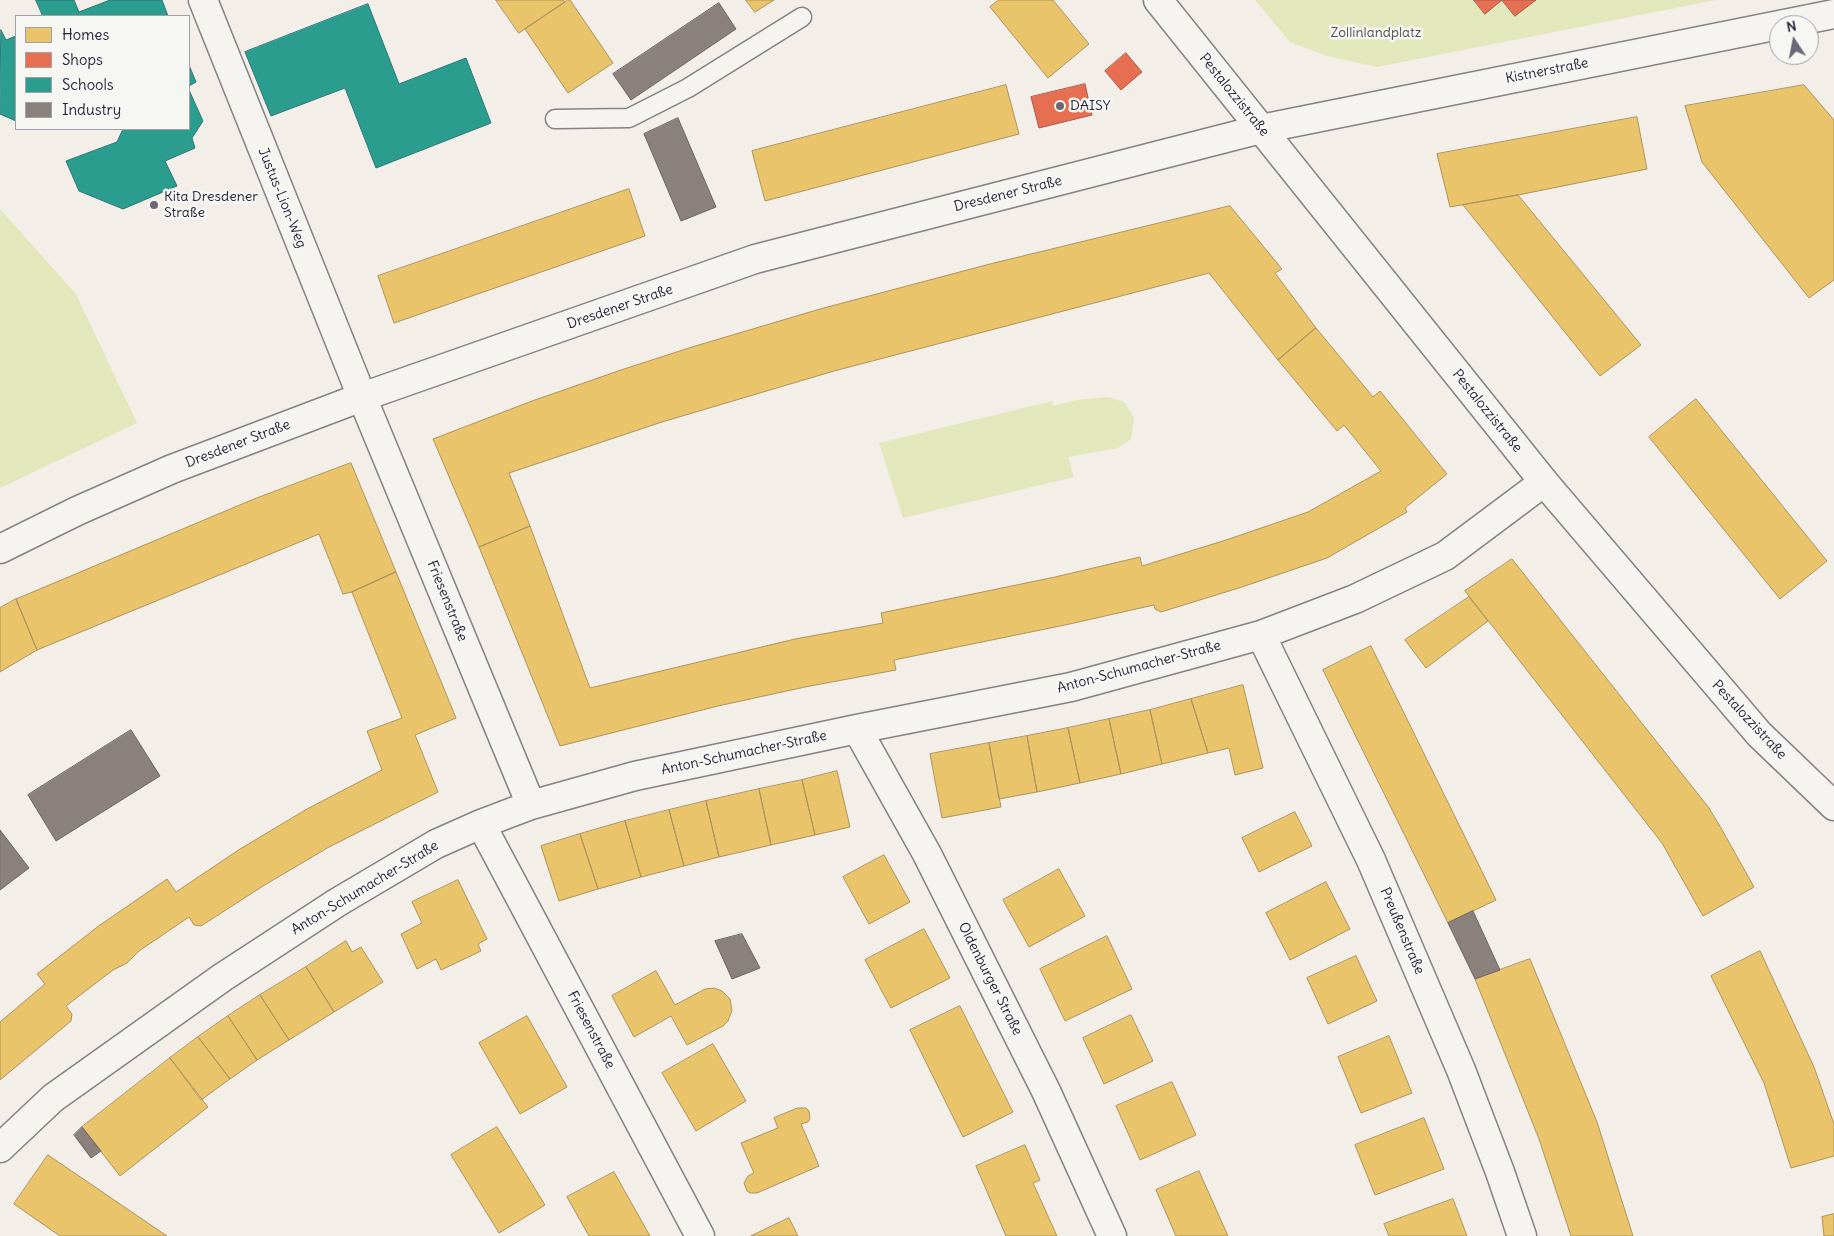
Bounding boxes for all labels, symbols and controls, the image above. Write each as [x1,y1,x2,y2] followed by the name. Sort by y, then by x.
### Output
[15,15,190,130] legend
[1769,15,1819,65] north arrow
[1785,16,1798,36] text: N
[62,25,109,44] text: Homes
[1331,25,1421,41] park label: Zollinlandplatz
[62,50,103,69] text: Shops
[1195,50,1273,140] street label: Pestalozzistraße
[1504,55,1590,87] street label: Kistnerstraße
[62,75,114,94] text: Schools
[1070,98,1111,114] place label: DAISY
[62,100,121,119] text: Industry
[1054,100,1066,112] marker: DAISY
[254,145,310,251] street label: Justus-Lion-Weg
[952,172,1064,216] street label: Dresdener Straße
[164,189,258,222] place label: Kita Dresdener Straße
[148,199,160,211] marker: Kita Dresdener Straße
[565,281,675,333] street label: Dresdener Straße
[1448,366,1526,456] street label: Pestalozzistraße
[183,416,293,472] street label: Dresdener Straße
[423,558,471,644] street label: Friesenstraße
[1055,637,1223,697] street label: Anton-Schumacher-Straße
[1708,677,1790,763] street label: Pestalozzistraße
[660,727,828,779] street label: Anton-Schumacher-Straße
[288,837,442,939] street label: Anton-Schumacher-Straße
[1376,885,1428,977] street label: Preußenstraße
[954,920,1026,1038] street label: Oldenburger Straße
[564,988,618,1072] street label: Friesenstraße

